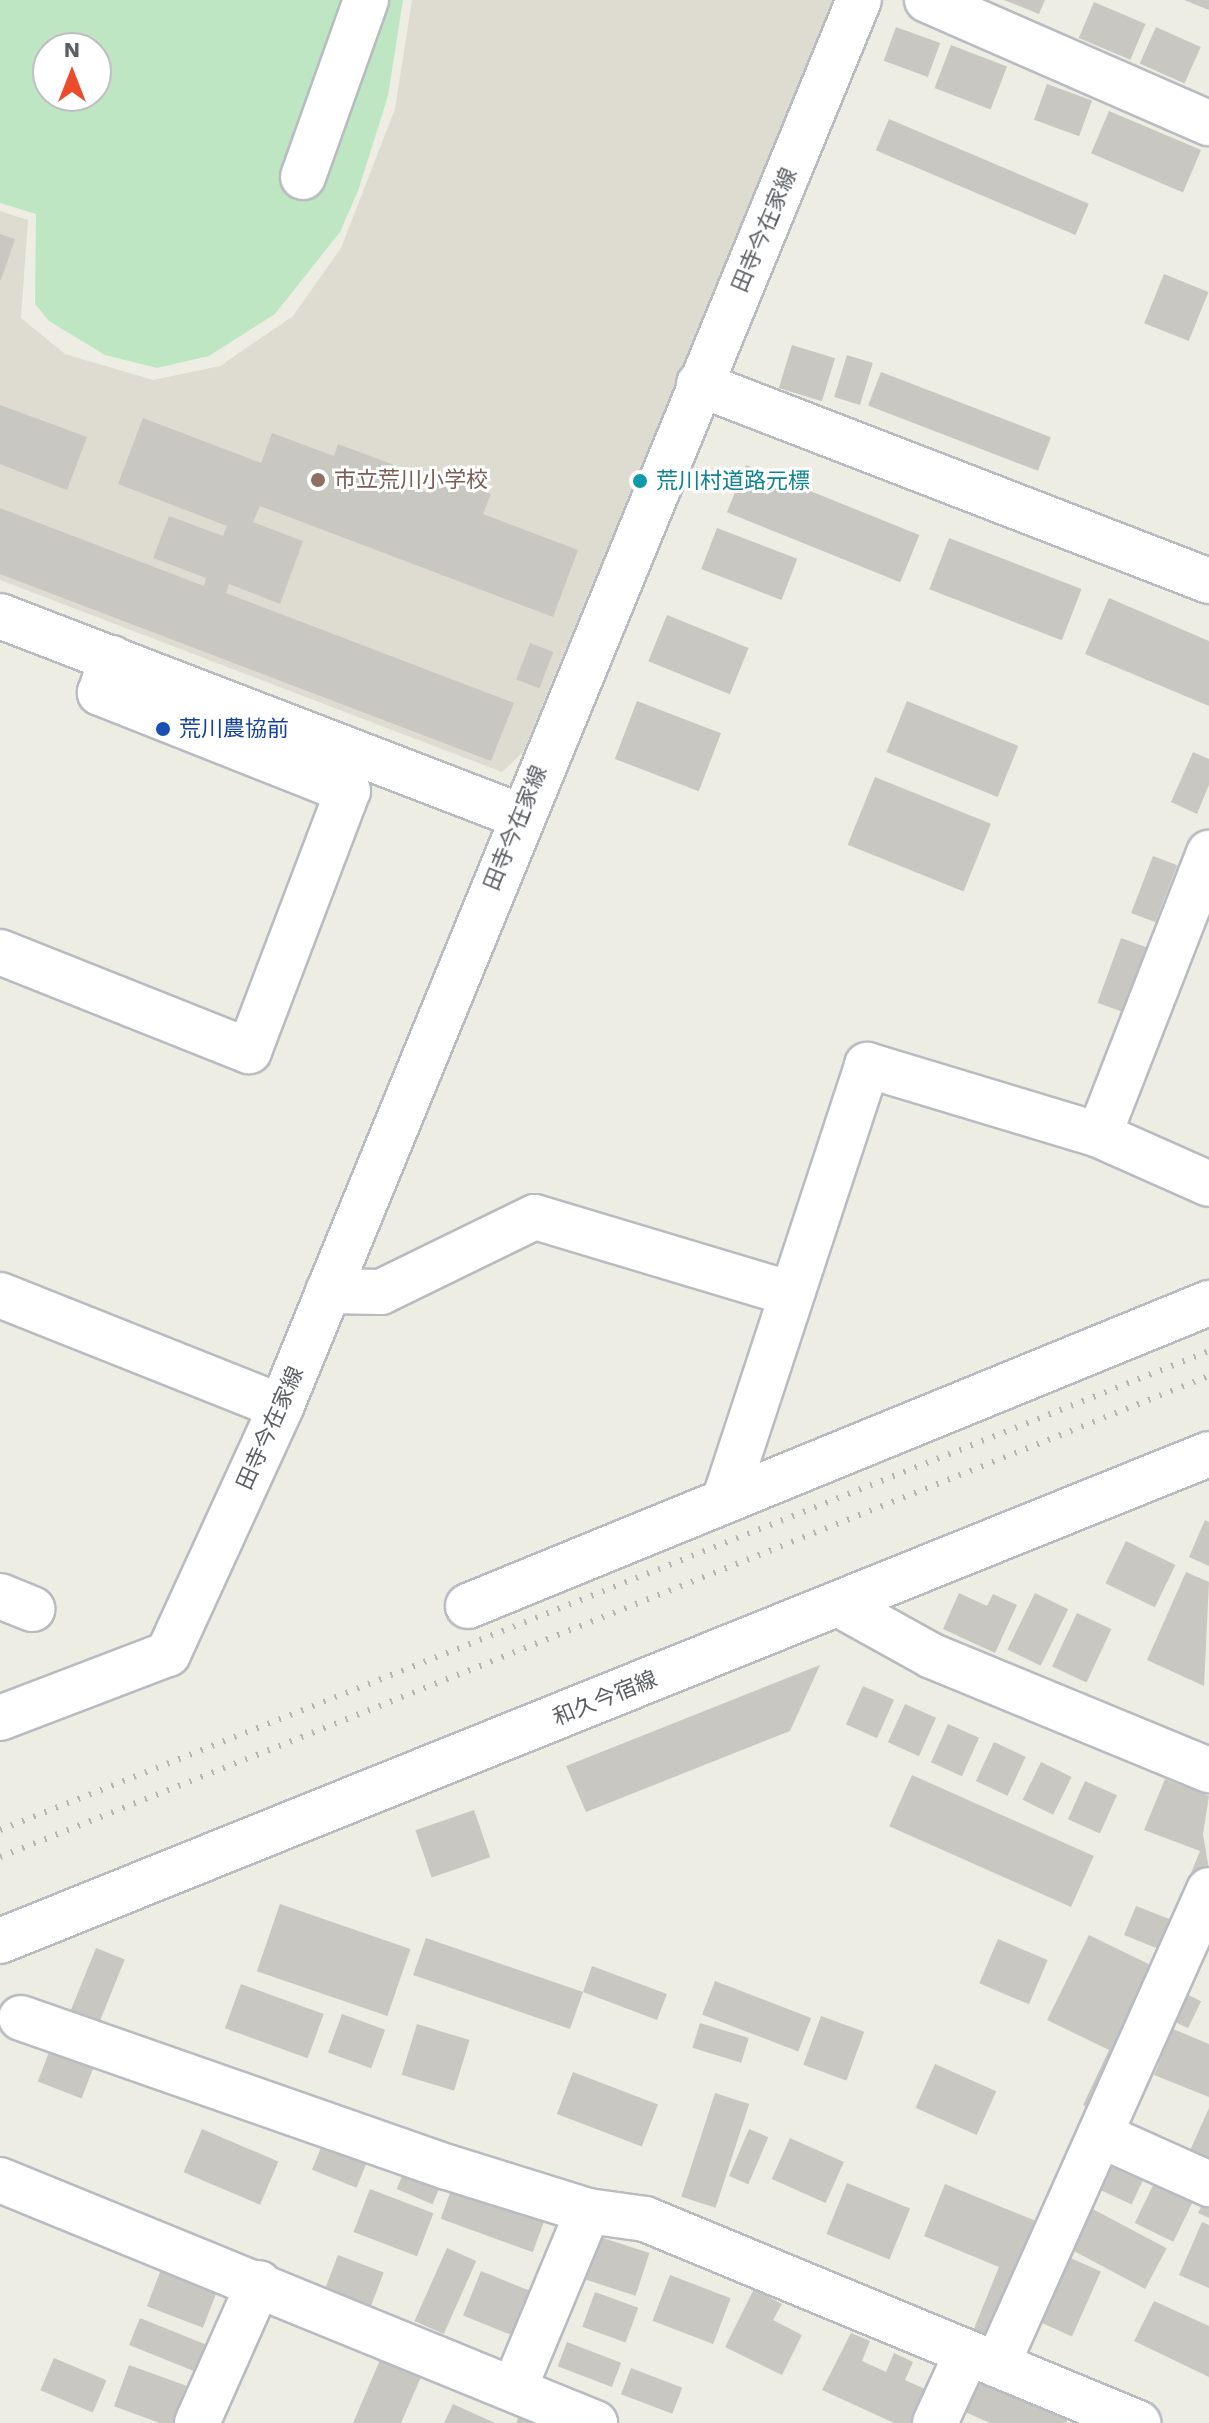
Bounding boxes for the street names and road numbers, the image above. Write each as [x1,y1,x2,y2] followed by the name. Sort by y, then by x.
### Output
[726,164,802,296] street label: 田寺今在家線
[478,762,552,894] street label: 田寺今在家線
[231,1362,309,1494] street label: 田寺今在家線
[549,1665,661,1731] street label: 和久今宿線

